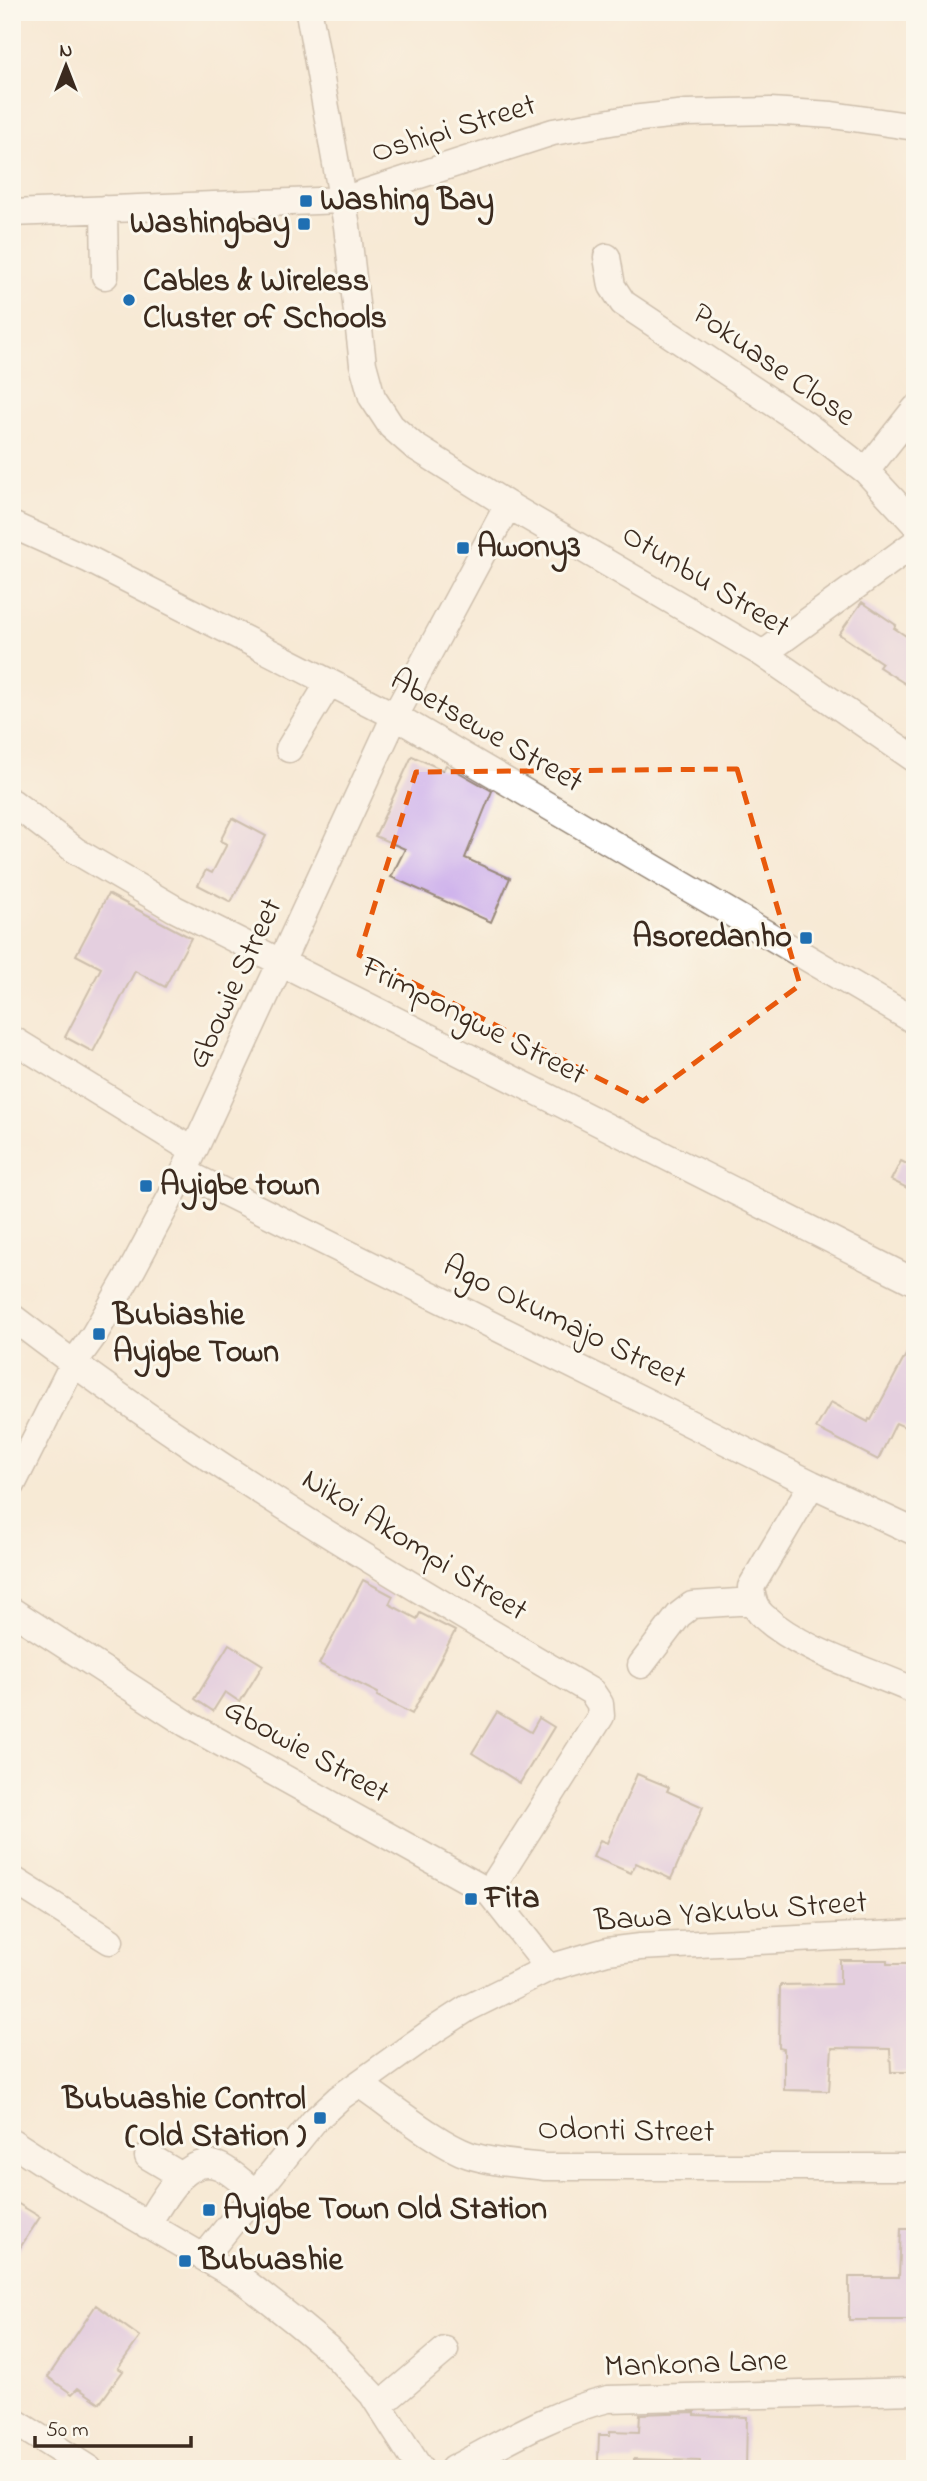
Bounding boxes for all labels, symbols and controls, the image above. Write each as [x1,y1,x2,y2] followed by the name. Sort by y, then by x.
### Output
[32,32,102,102] north arrow
[60,38,73,65] text: N
[366,83,542,177] street label: Oshipi Street
[320,178,494,226] place label: Washing Bay
[298,193,314,209] marker: Washing Bay
[130,201,290,249] place label: Washingbay
[296,216,312,232] marker: Washingbay
[143,259,387,343] place label: Cables & Wireless Cluster of Schools
[121,292,137,308] marker: Cables & Wireless Cluster of Schools
[681,292,865,440] street label: Pokuase Close
[612,513,799,651] street label: Otunbu Street
[477,525,581,573] place label: Awony3
[455,540,471,556] marker: Awony3
[381,658,592,807] street label: Abetsewe Street
[176,891,296,1077] street label: Gbowie Street
[632,915,792,962] place label: Asoredanho
[798,930,814,946] marker: Asoredanho
[351,945,594,1099] street label: Frimpongwe Street
[160,1163,320,1211] place label: Ayigbe town
[138,1178,154,1194] marker: Ayigbe town
[434,1244,694,1402] street label: Ago Okumajo Street
[111,1293,279,1378] place label: Bubiashie Ayigbe Town
[91,1326,107,1342] marker: Bubiashie Ayigbe Town
[292,1458,536,1635] street label: Nikoi Akompi Street
[214,1687,398,1817] street label: Gbowie Street
[483,1876,540,1923] place label: Fita
[592,1880,869,1946] street label: Bawa Yakubu Street
[463,1891,479,1907] marker: Fita
[61,2077,307,2161] place label: Bubuashie Control (Old Station )
[537,2107,715,2157] street label: Odonti Street
[312,2110,328,2126] marker: Bubuashie Control (Old Station )
[223,2187,547,2235] place label: Ayigbe Town Old Station
[201,2202,217,2218] marker: Ayigbe Town Old Station
[197,2238,344,2285] place label: Bubuashie
[177,2253,193,2269] marker: Bubuashie
[604,2338,789,2392] street label: Mankona Lane
[35,2404,191,2448] scale bar
[46,2416,89,2446] text: 50 m

